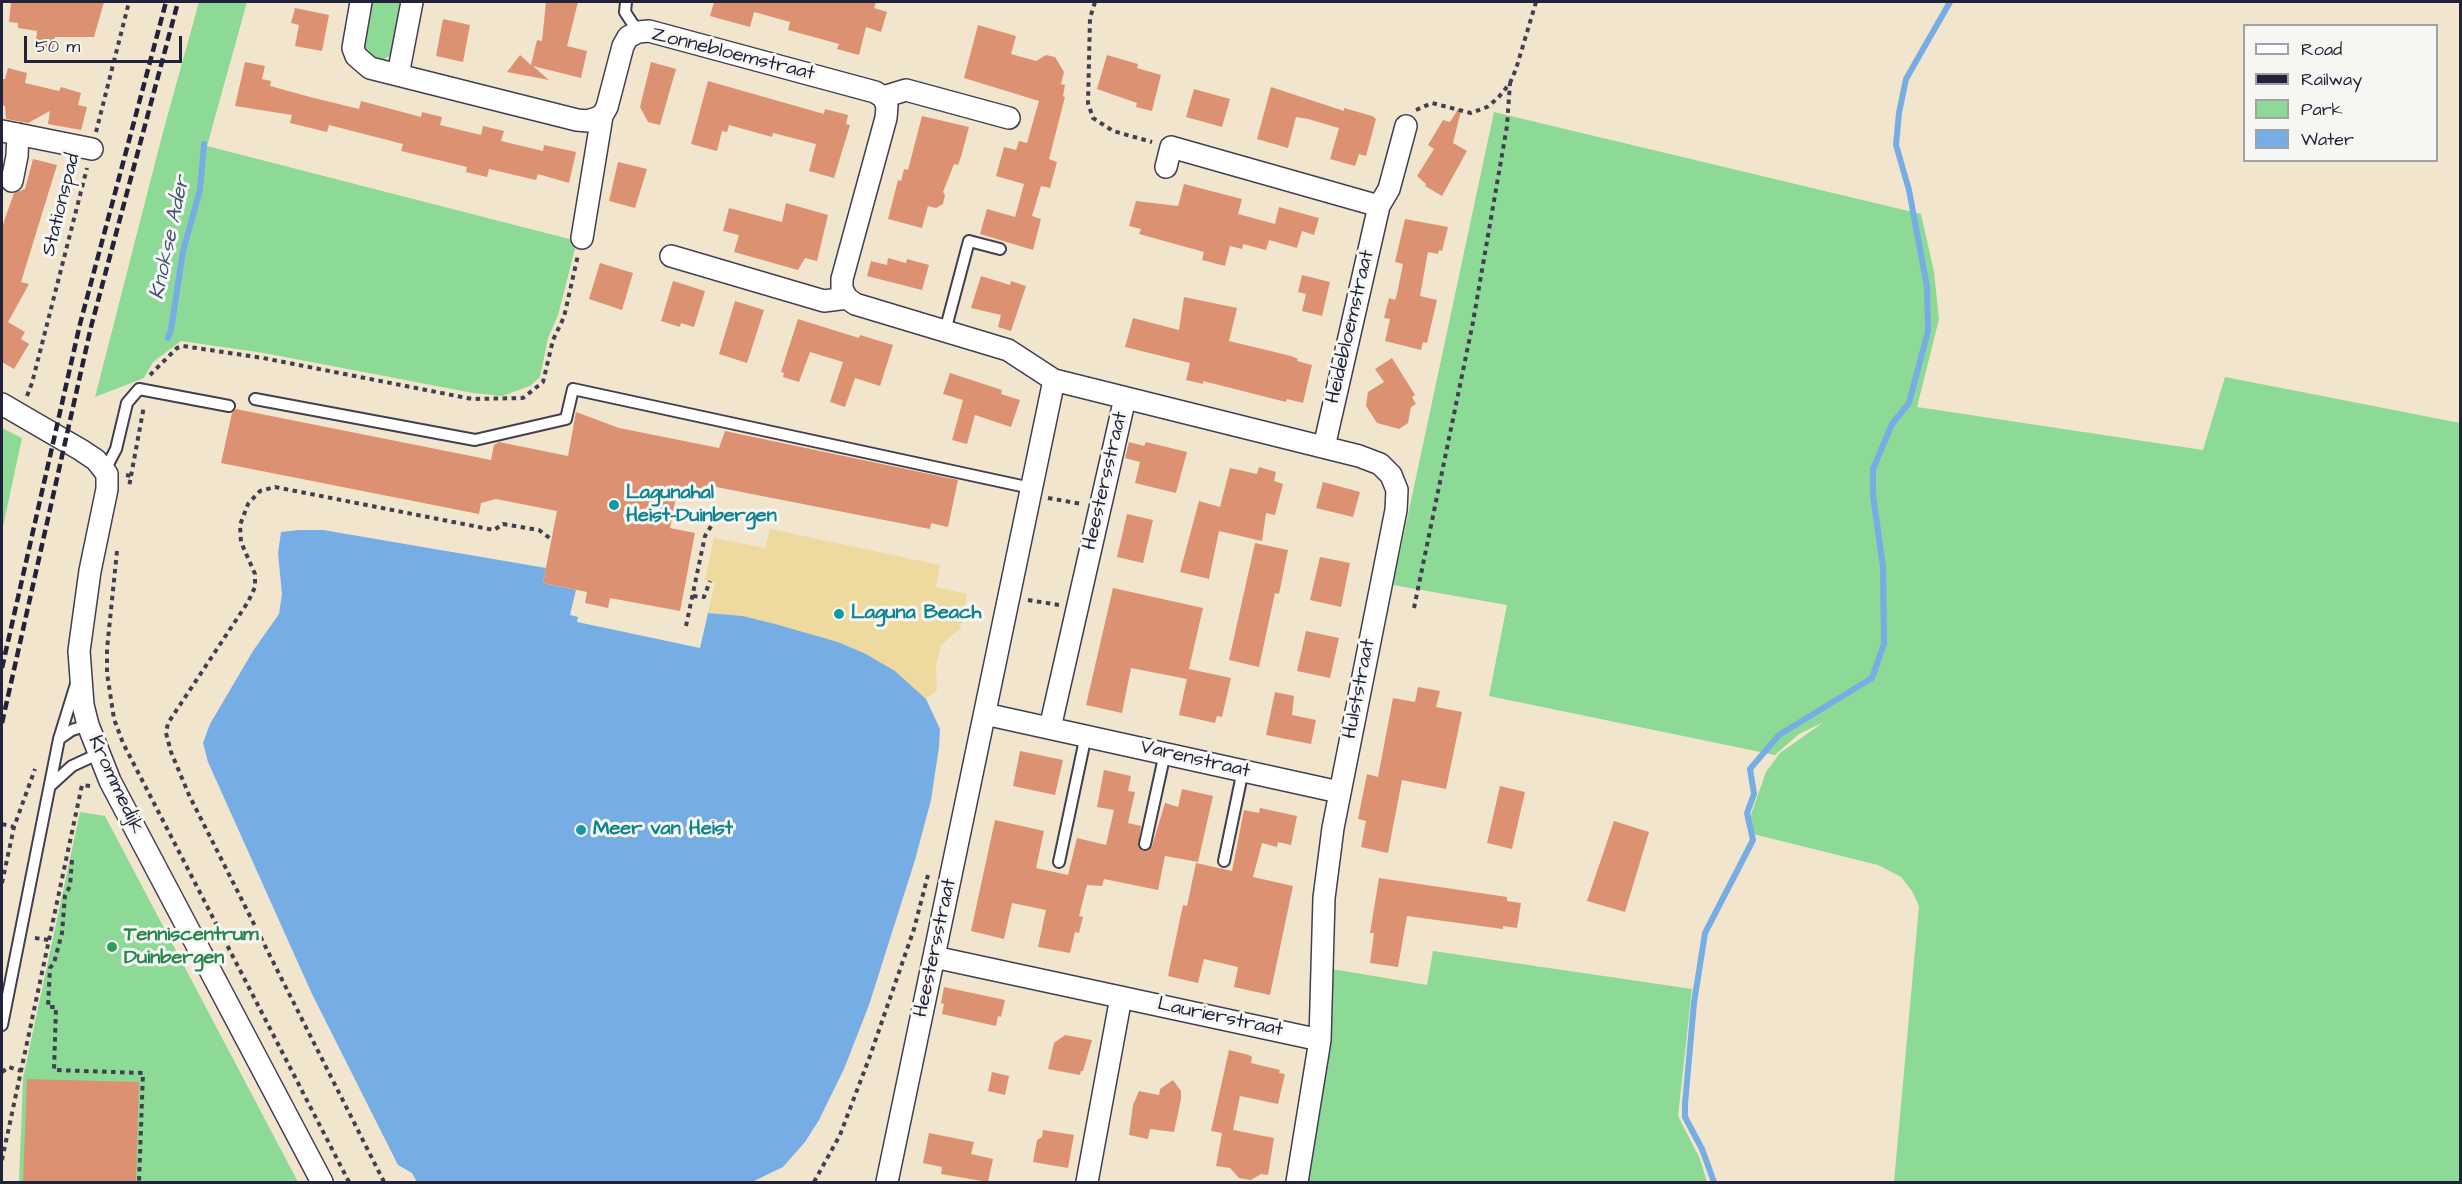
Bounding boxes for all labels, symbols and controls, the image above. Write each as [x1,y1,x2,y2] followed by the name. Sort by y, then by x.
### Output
[649,23,817,87] street label: Zonnebloemstraat
[27,24,184,62] scale bar
[2243,24,2438,162] legend
[35,34,80,59] text: 50 m
[2301,37,2342,62] text: Road
[2301,67,2362,92] text: Railway
[2301,97,2343,122] text: Park
[2301,127,2354,152] text: Water
[38,151,86,259] street label: Stationspad
[146,174,196,302] water label: Knokse Ader
[1322,248,1380,406] street label: Heidebloemstraat
[1078,409,1134,553] street label: Heestersstraat
[626,482,777,529] place label: Lagunahal Heist-Duinbergen
[607,498,621,512] marker: Lagunahal Heist-Duinbergen
[851,602,981,626] place label: Laguna Beach
[832,607,846,621] marker: Laguna Beach
[1339,637,1381,741] street label: Hulststraat
[82,732,148,838] street label: Krommedijk
[1138,736,1252,784] street label: Varenstraat
[593,818,733,842] place label: Meer van Heist
[574,823,588,837] marker: Meer van Heist
[910,876,962,1020] street label: Heestersstraat
[124,924,259,971] place label: Tenniscentrum Duinbergen
[105,940,119,954] marker: Tenniscentrum Duinbergen
[1155,993,1285,1043] street label: Laurierstraat

